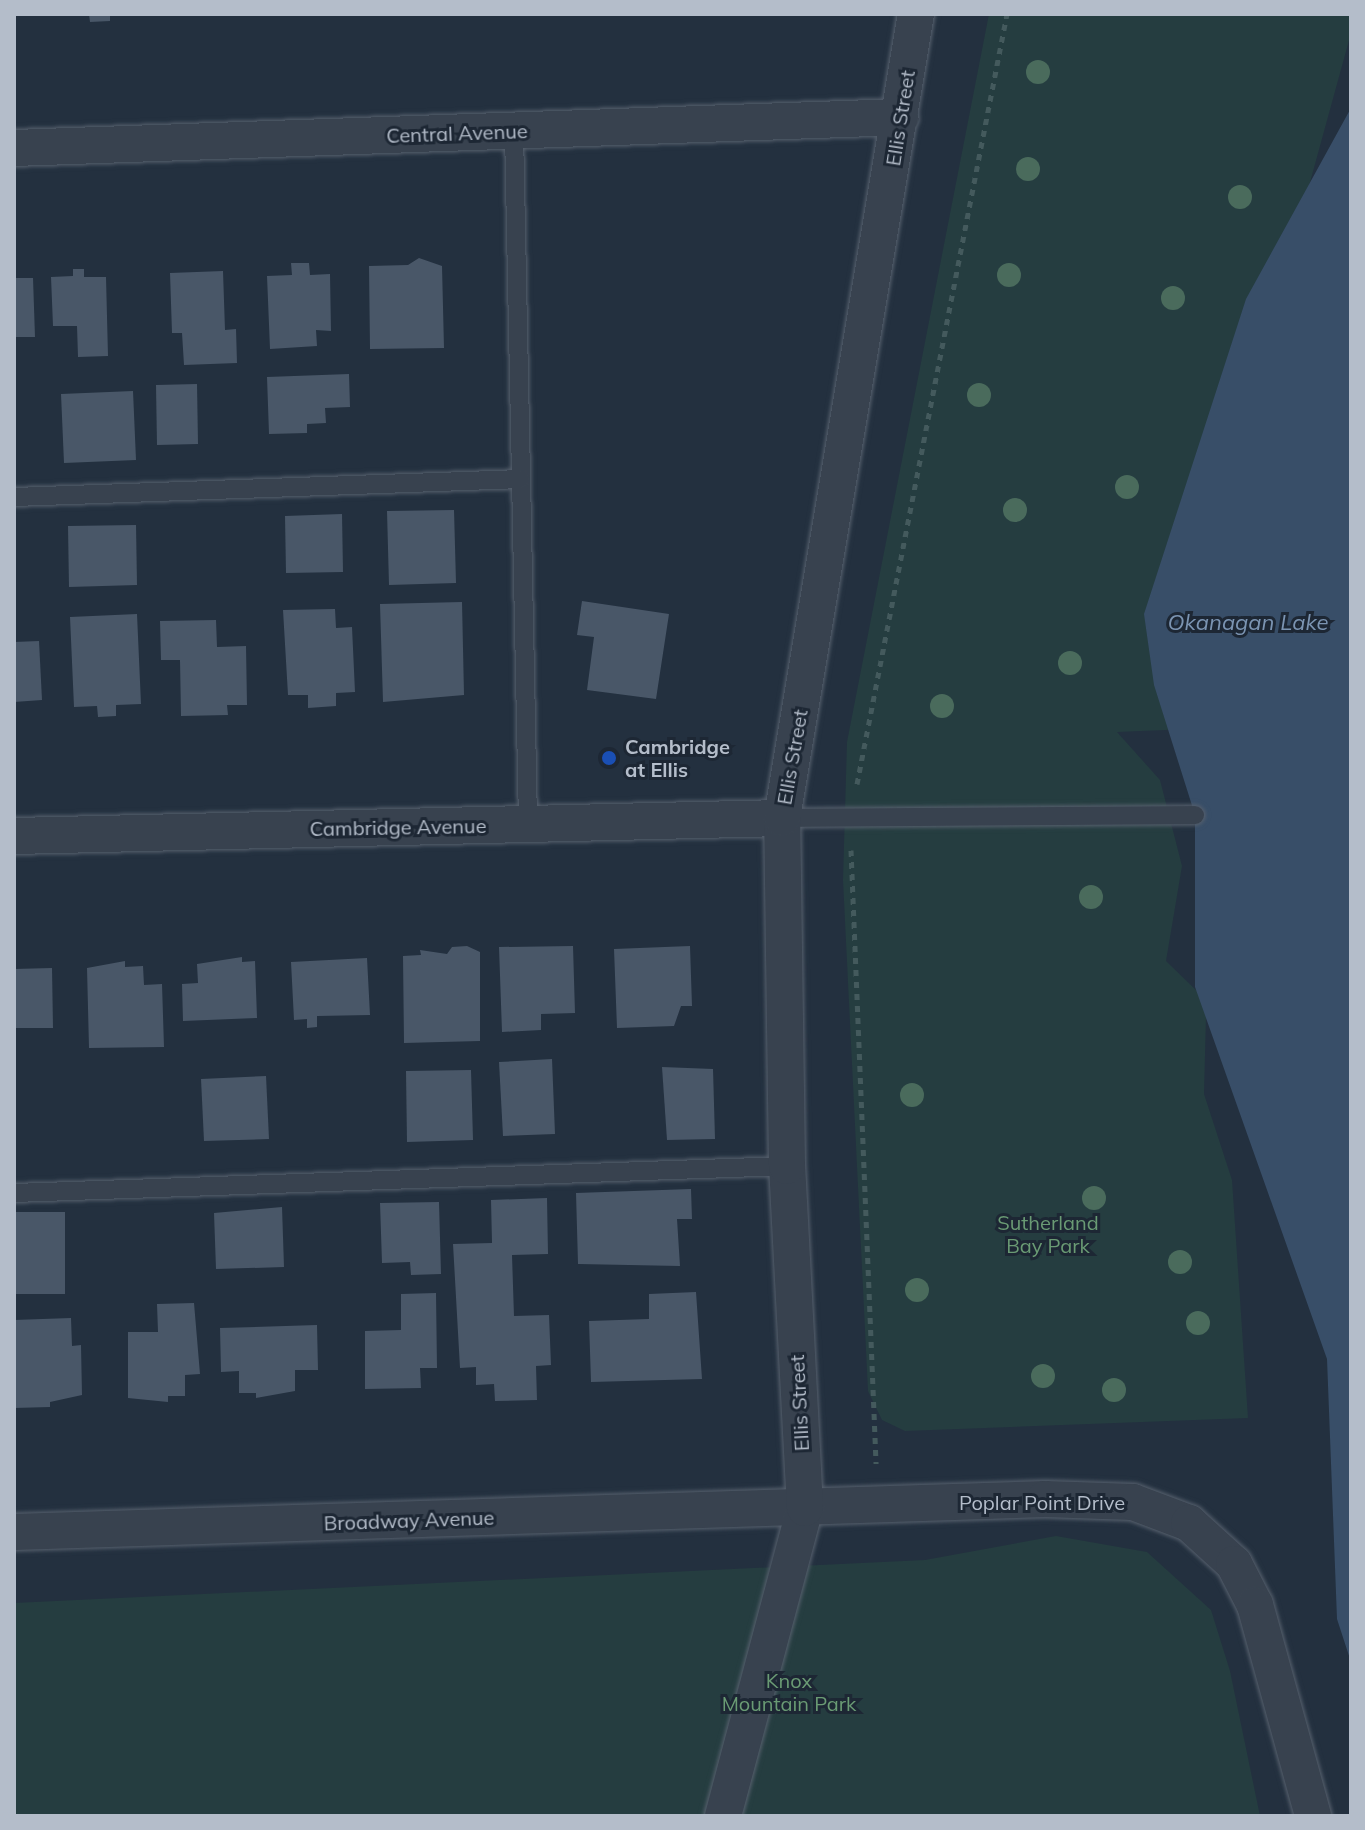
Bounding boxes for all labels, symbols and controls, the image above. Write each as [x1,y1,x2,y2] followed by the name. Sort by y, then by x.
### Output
[881,68,919,168] street label: Ellis Street
[386,119,528,147] street label: Central Avenue
[1168,610,1328,636] water label: Okanagan Lake
[772,707,812,807] street label: Ellis Street
[625,734,730,781] place label: Cambridge at Ellis
[600,749,618,767] marker: Cambridge at Ellis
[309,813,487,841] street label: Cambridge Avenue
[997,1210,1099,1257] park label: Sutherland Bay Park
[784,1354,814,1452] street label: Ellis Street
[959,1490,1125,1514] street label: Poplar Point Drive
[323,1505,495,1535] street label: Broadway Avenue
[722,1668,856,1715] park label: Knox Mountain Park

